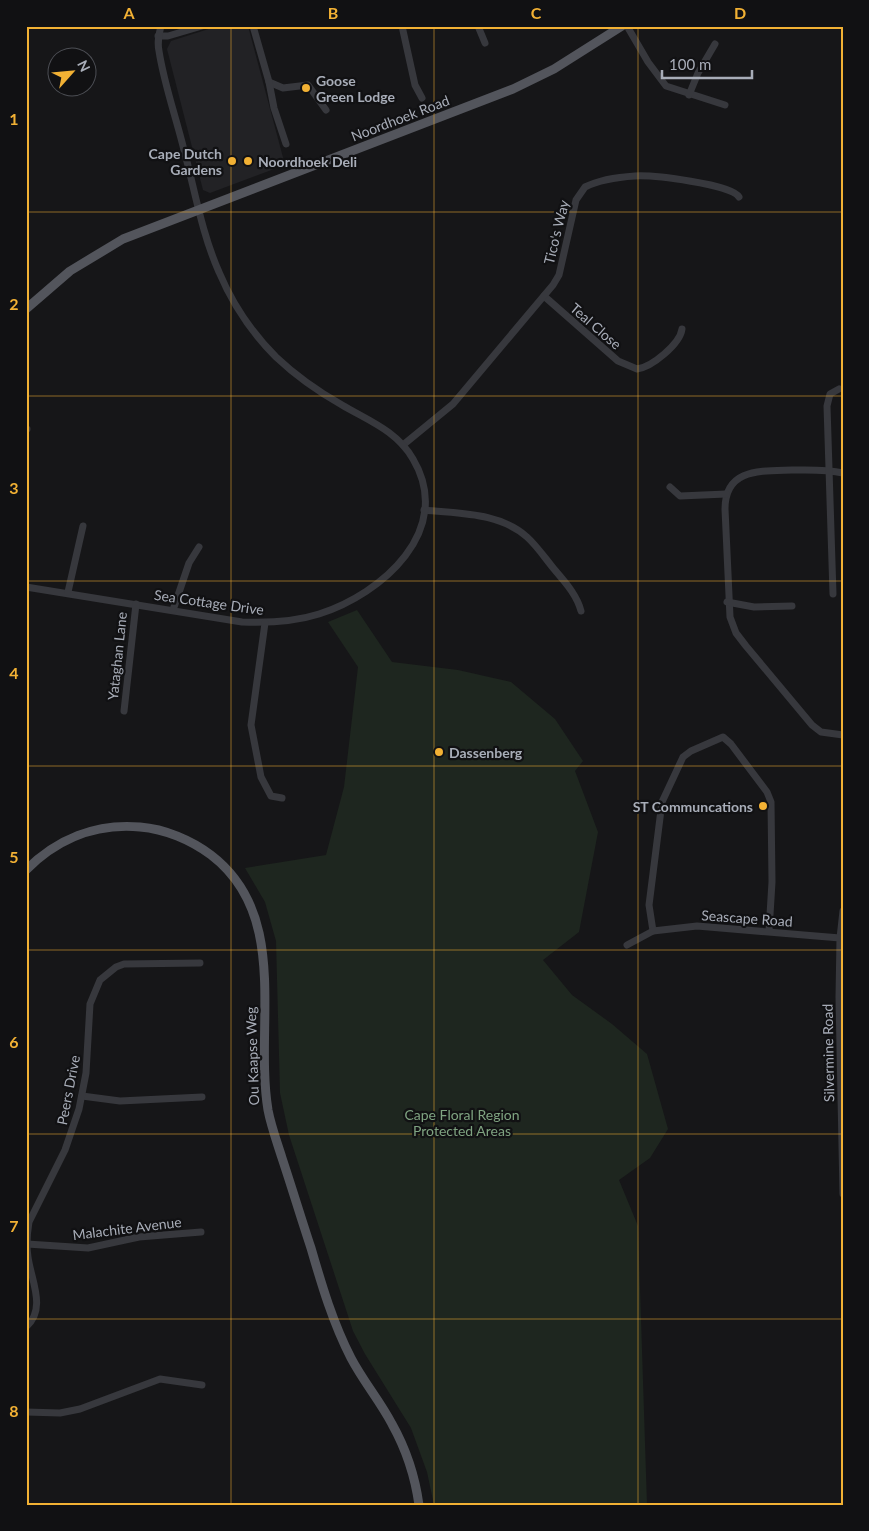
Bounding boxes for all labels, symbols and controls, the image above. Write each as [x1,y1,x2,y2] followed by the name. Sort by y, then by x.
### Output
[122,3,135,22] text: A
[328,3,338,22] text: B
[531,3,542,22] text: C
[734,3,746,22] text: D
[48,48,98,98] north arrow
[662,48,752,80] scale bar
[669,55,711,73] text: 100 m
[74,57,94,75] text: N
[316,72,395,105] place label: Goose Green Lodge
[300,82,312,94] marker: Goose Green Lodge
[348,91,452,145] street label: Noordhoek Road
[9,109,19,128] text: 1
[149,145,222,178] place label: Cape Dutch Gardens
[258,153,357,170] place label: Noordhoek Deli
[226,155,238,167] marker: Cape Dutch Gardens
[242,155,254,167] marker: Noordhoek Deli
[540,197,572,266] street label: Tico's Way
[9,294,19,313] text: 2
[567,299,625,353] street label: Teal Close
[9,478,19,497] text: 3
[153,586,265,618] street label: Sea Cottage Drive
[104,611,130,701] street label: Yataghan Lane
[9,663,19,682] text: 4
[449,744,523,761] place label: Dassenberg
[433,746,445,758] marker: Dassenberg
[633,798,753,815] place label: ST Communcations
[757,800,769,812] marker: ST Communcations
[9,847,19,866] text: 5
[701,906,793,930] street label: Seascape Road
[819,1004,837,1102] street label: Silvermine Road
[242,1006,262,1106] street label: Ou Kaapse Weg
[9,1032,19,1051] text: 6
[53,1054,83,1126] street label: Peers Drive
[404,1106,520,1139] park label: Cape Floral Region Protected Areas
[72,1213,182,1243] street label: Malachite Avenue
[9,1216,19,1235] text: 7
[9,1401,19,1420] text: 8

